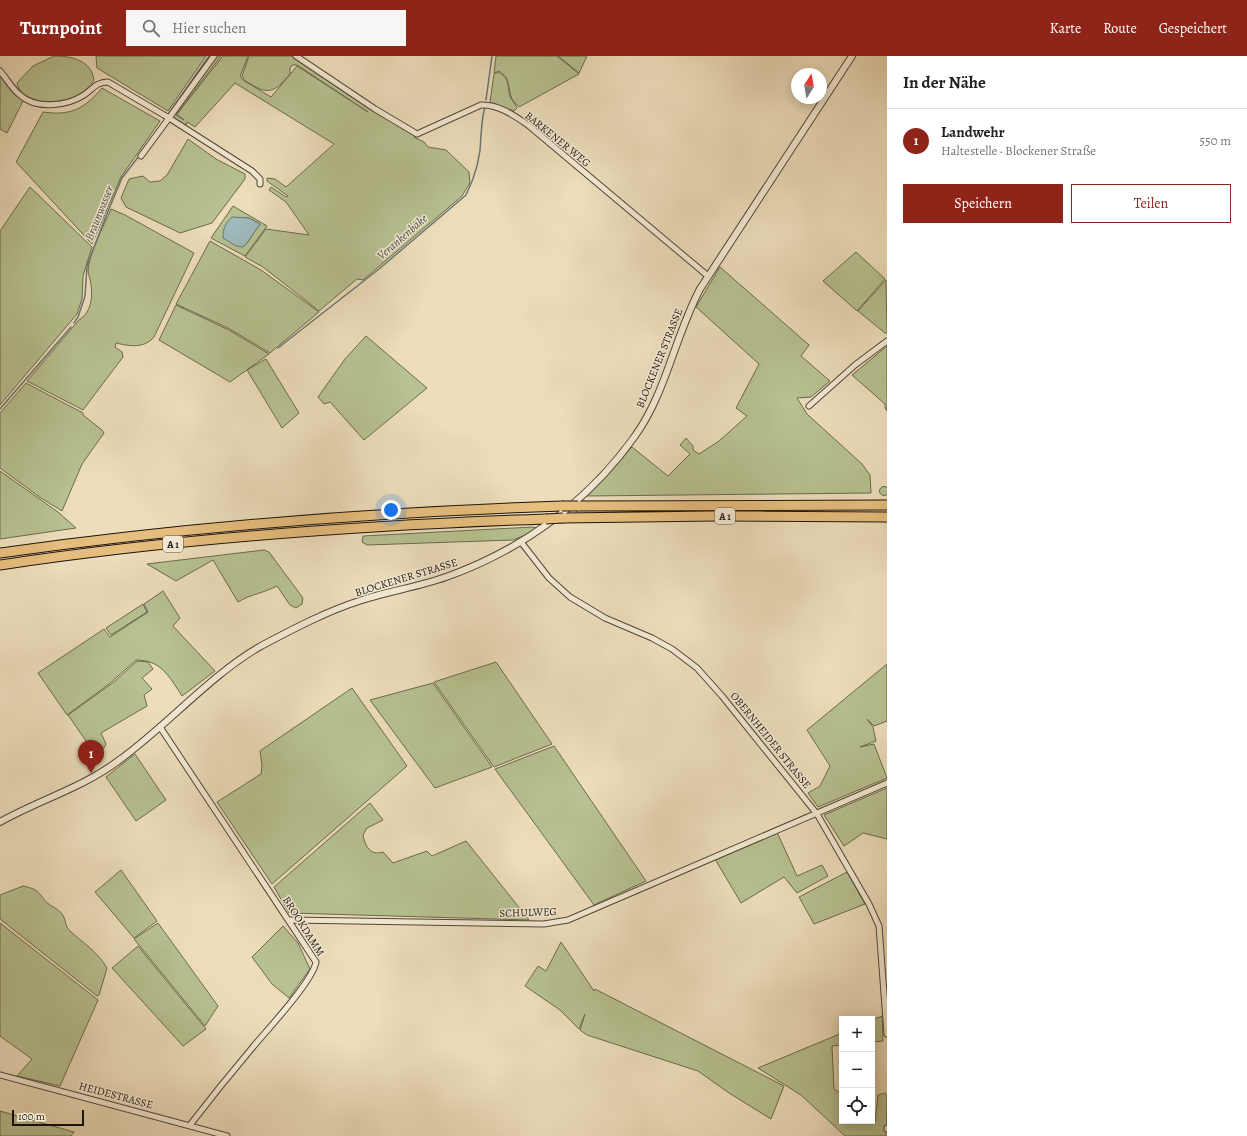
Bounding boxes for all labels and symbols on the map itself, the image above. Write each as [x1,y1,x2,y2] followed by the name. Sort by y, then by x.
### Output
[791,68,827,104] north arrow
[522,108,594,170] street label: BARKENER WEG
[81,183,118,243] water label: Braunwasser
[373,210,431,263] water label: Verankenbäke
[633,306,686,410] street label: BLOCKENER STRASSE
[381,500,401,520] your location
[715,508,735,524] road number: A 1
[163,536,183,552] road number: A 1
[353,555,459,600] street label: BLOCKENER STRASSE
[727,689,814,792] street label: OBERNHEIDER STRASSE
[78,740,104,773] pin: 1
[279,893,328,959] street label: BROOKDAMM
[499,904,557,921] street label: SCHULWEG
[77,1078,155,1113] street label: HEIDESTRASSE
[12,1108,84,1127] scale bar

